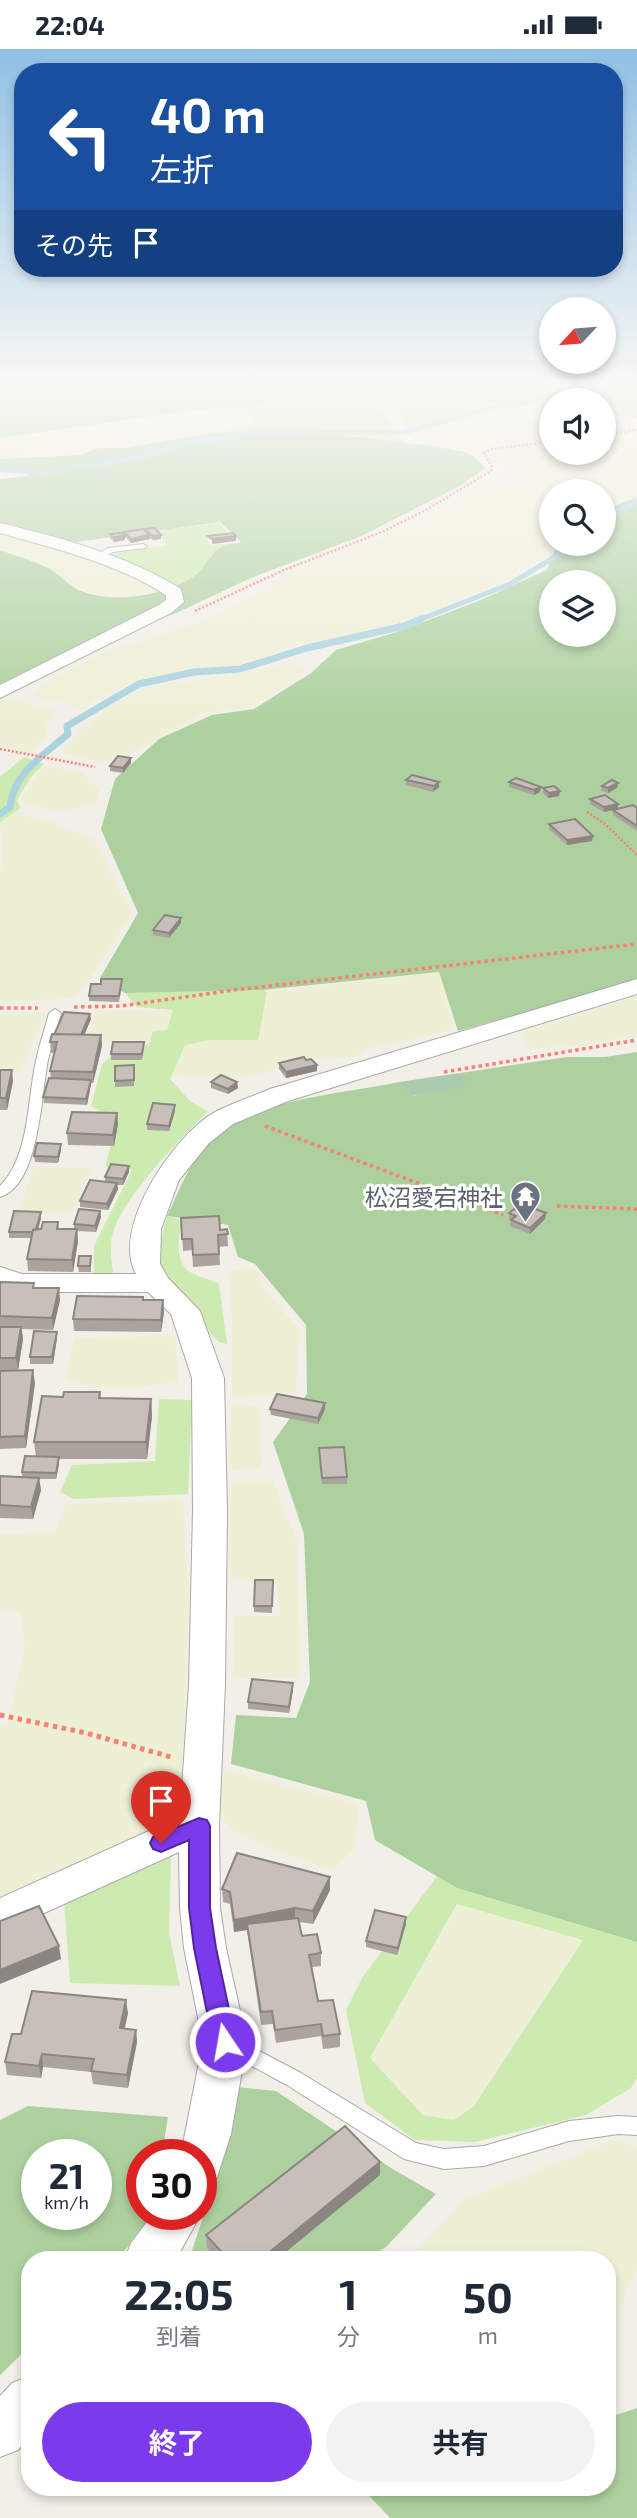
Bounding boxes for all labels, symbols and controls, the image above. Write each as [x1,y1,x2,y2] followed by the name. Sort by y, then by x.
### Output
[35,9,105,40] text: 22:04
[150,84,266,143] text: 40 m
[35,91,126,182] icon: left
[150,149,214,187] text: 左折
[127,224,165,262] icon: arrive
[35,229,113,260] text: その先
[539,297,616,375] north arrow
[539,297,616,647] map controls
[539,388,616,465] button: sound
[539,479,616,556] button: search
[539,570,616,647] button: layers
[509,1180,543,1224] temple icon: 松沼愛宕神社
[365,1183,503,1211] place label: 松沼愛宕神社
[131,1771,191,1843] pin
[142,1782,180,1820] icon: arrive
[188,2005,262,2079] position arrow
[126,2139,217,2230] speed limit sign: 30
[49,2154,84,2196] text: 21
[44,2191,89,2213] text: km/h
[124,2268,234,2318] text: 22:05
[339,2268,357,2318] text: 1
[463,2271,513,2321] text: 50
[478,2321,498,2349] text: m
[156,2322,202,2350] text: 到着
[337,2322,360,2350] text: 分
[42,2402,312,2482] button: 終了
[326,2402,595,2482] button: 共有

